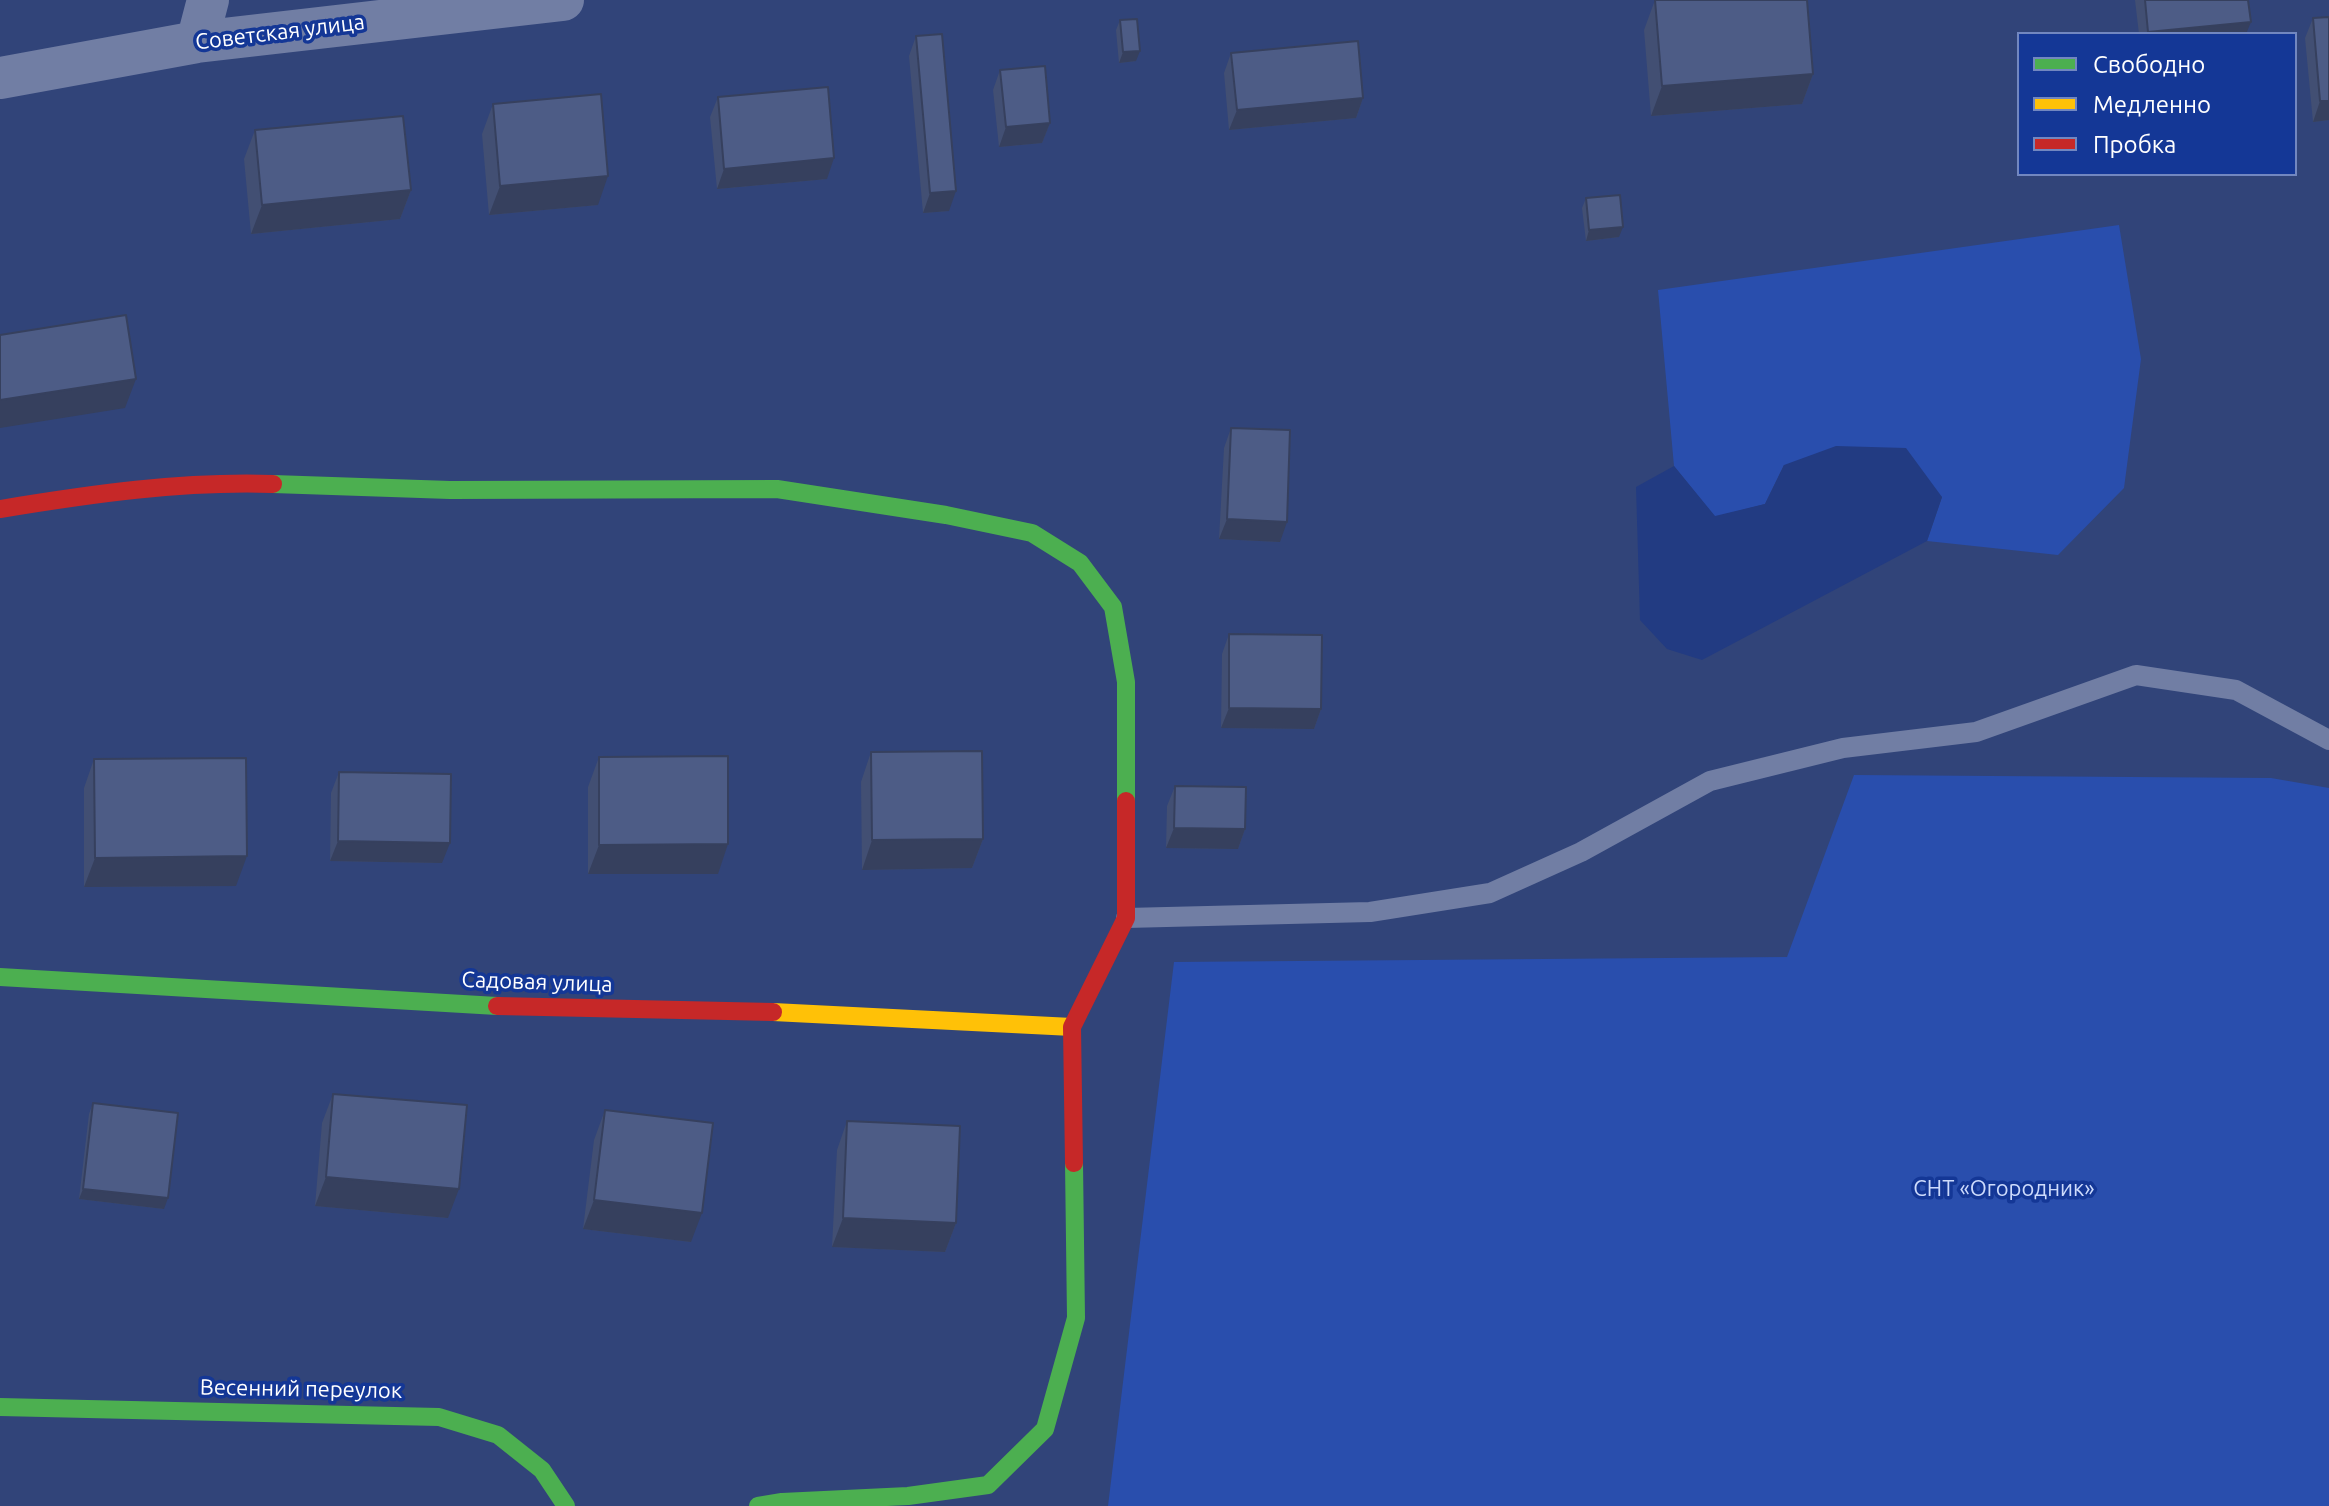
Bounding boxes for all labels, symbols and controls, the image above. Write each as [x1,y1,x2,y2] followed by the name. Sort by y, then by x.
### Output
[194,9,366,55] street label: Советская улица
[2017,32,2297,176] legend
[2093,51,2205,78] text: Свободно
[2093,91,2211,118] text: Медленно
[2093,131,2176,158] text: Пробка
[461,966,613,998] street label: Садовая улица
[1913,1176,2095,1202] park label: СНТ «Огородник»
[200,1374,402,1404] street label: Весенний переулок

